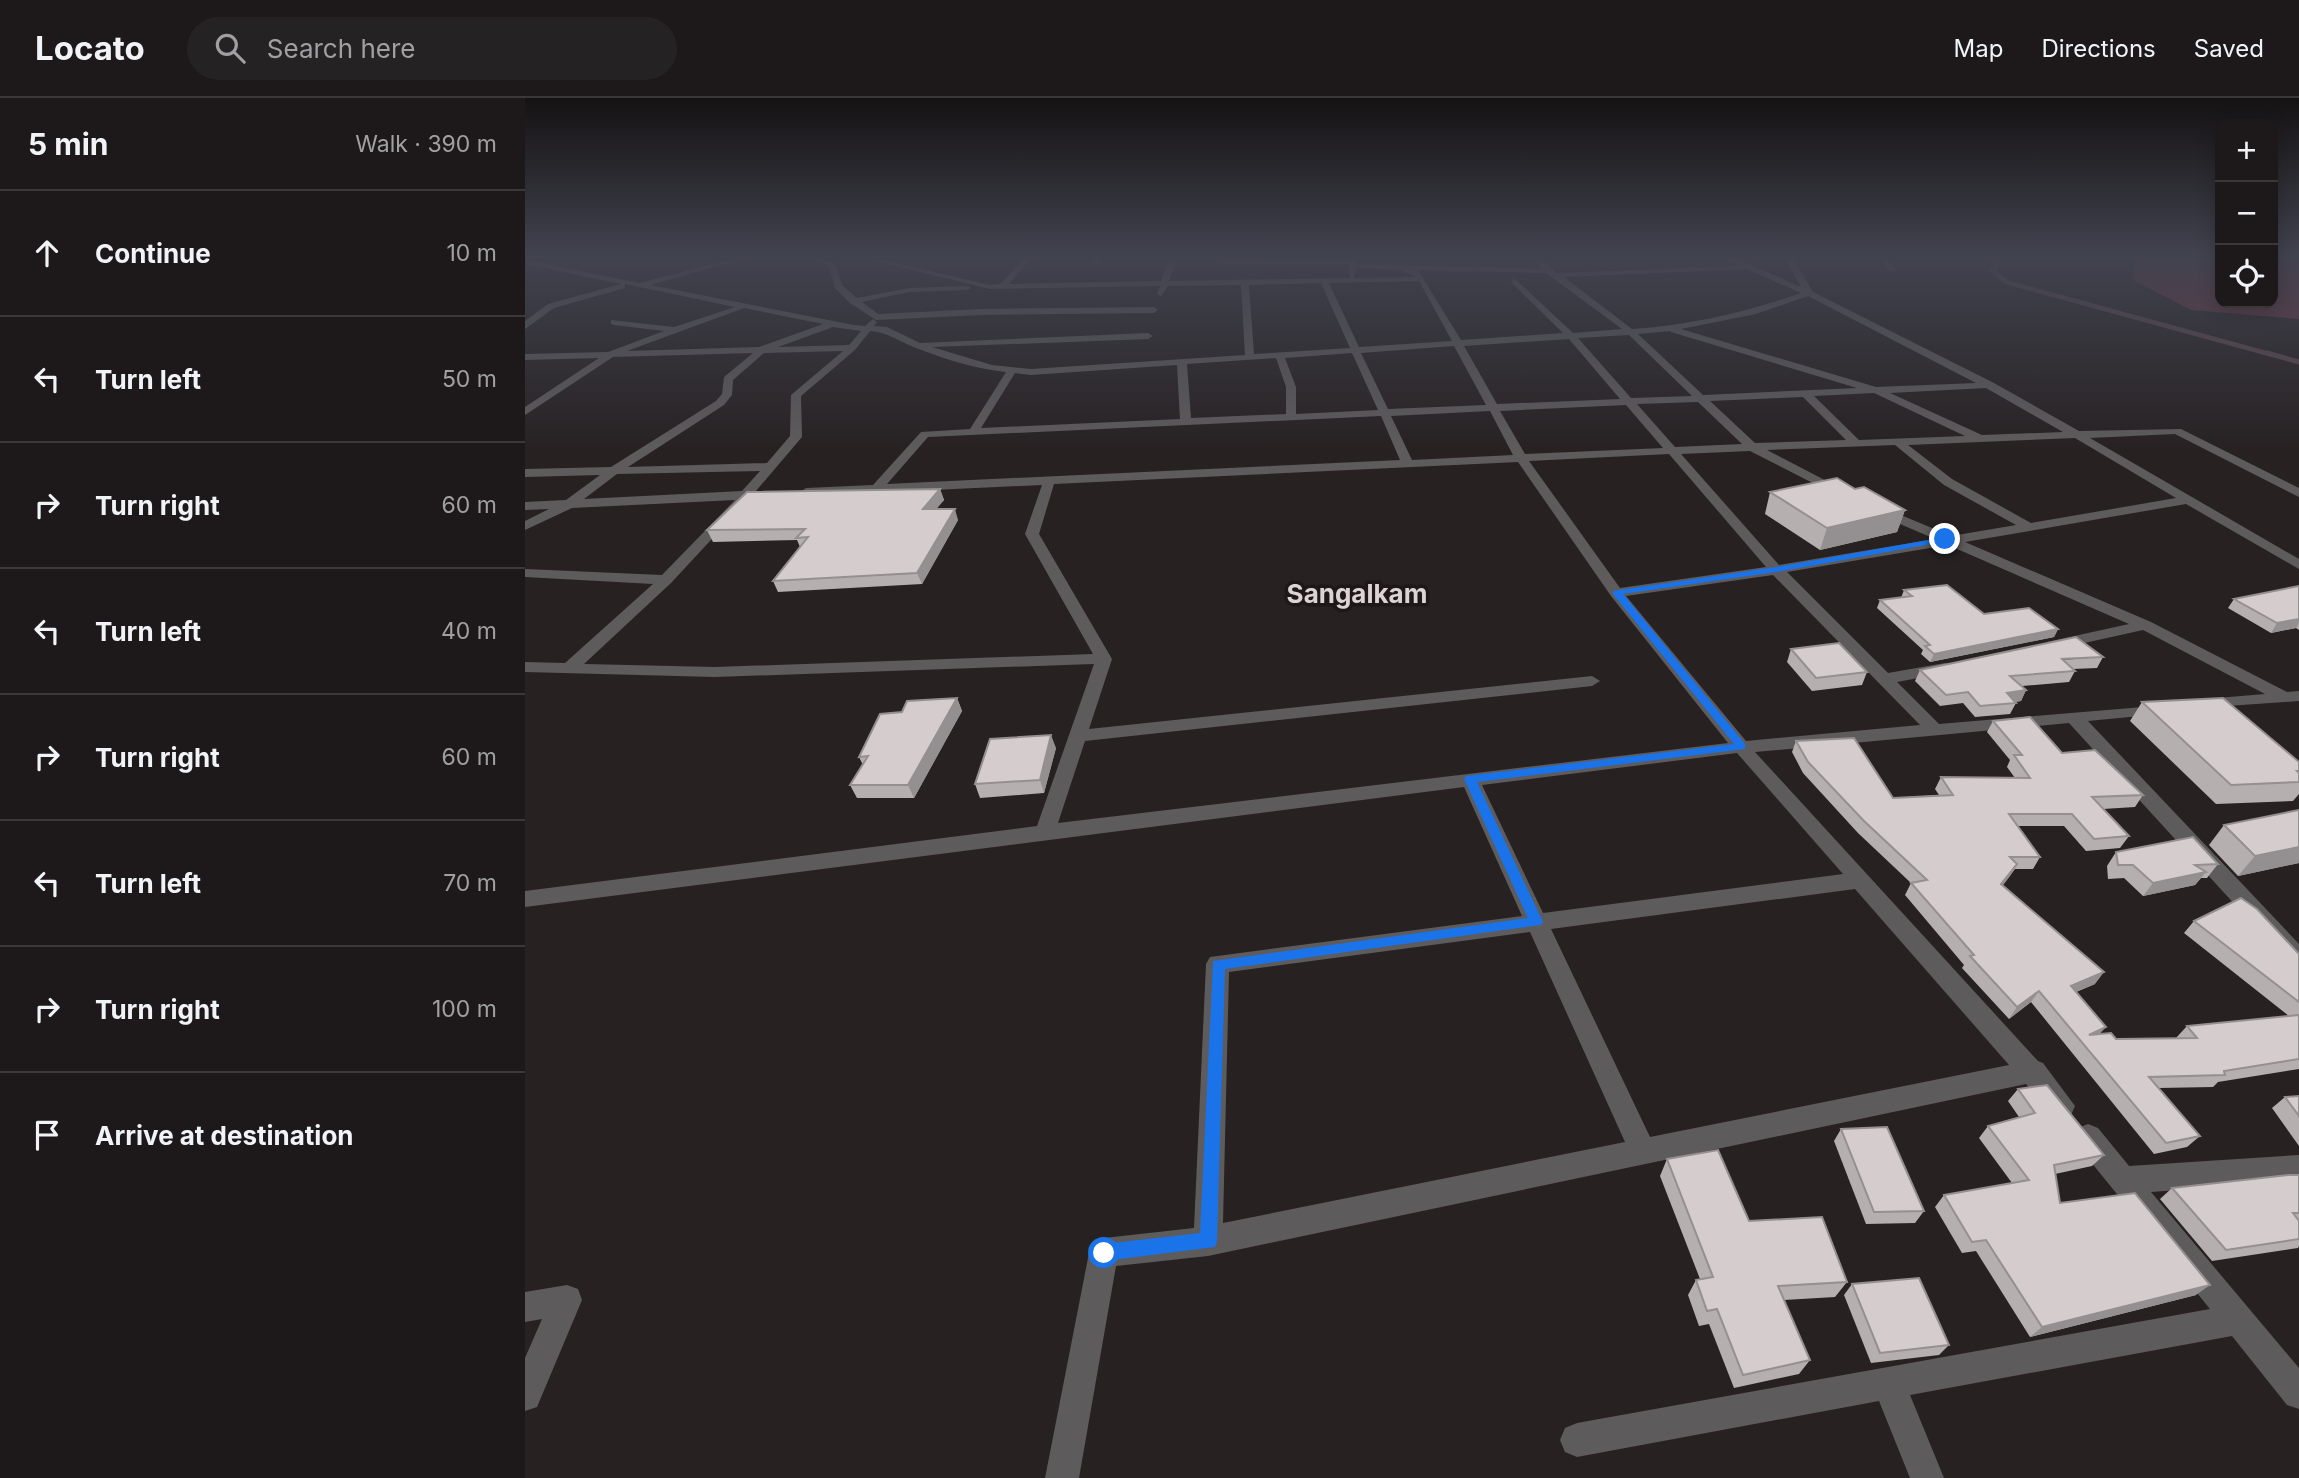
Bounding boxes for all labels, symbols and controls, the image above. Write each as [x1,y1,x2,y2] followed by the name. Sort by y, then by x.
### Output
[187,17,677,80] search box
[35,28,145,68] text: Locato
[211,29,249,67] icon: search
[267,33,415,64] text: Search here
[1954,34,2003,63] text: Map
[2041,34,2156,63] text: Directions
[2194,34,2264,63] text: Saved
[2215,119,2278,308] map controls
[2215,119,2278,182] button: +
[28,126,108,162] text: 5 min
[355,130,497,158] text: Walk · 390 m
[2215,182,2278,245] button: −
[28,234,66,272] icon: ahead
[95,238,211,269] text: Continue
[447,239,497,267] text: 10 m
[2215,245,2278,308] button: locate
[28,360,66,398] icon: left
[95,364,201,395] text: Turn left
[442,365,497,393] text: 50 m
[28,486,66,524] icon: right
[95,490,220,521] text: Turn right
[442,491,497,519] text: 60 m
[1929,523,1960,554] route end
[1287,578,1427,609] district label: Sangalkam
[28,612,66,650] icon: left
[95,616,201,647] text: Turn left
[441,617,497,645] text: 40 m
[28,738,66,776] icon: right
[95,742,220,773] text: Turn right
[442,743,497,771] text: 60 m
[28,864,66,902] icon: left
[95,868,201,899] text: Turn left
[443,869,497,897] text: 70 m
[28,990,66,1028] icon: right
[95,994,220,1025] text: Turn right
[432,995,497,1023] text: 100 m
[28,1116,66,1154] icon: arrive
[95,1120,354,1151] text: Arrive at destination
[1088,1237,1119,1268] route start

